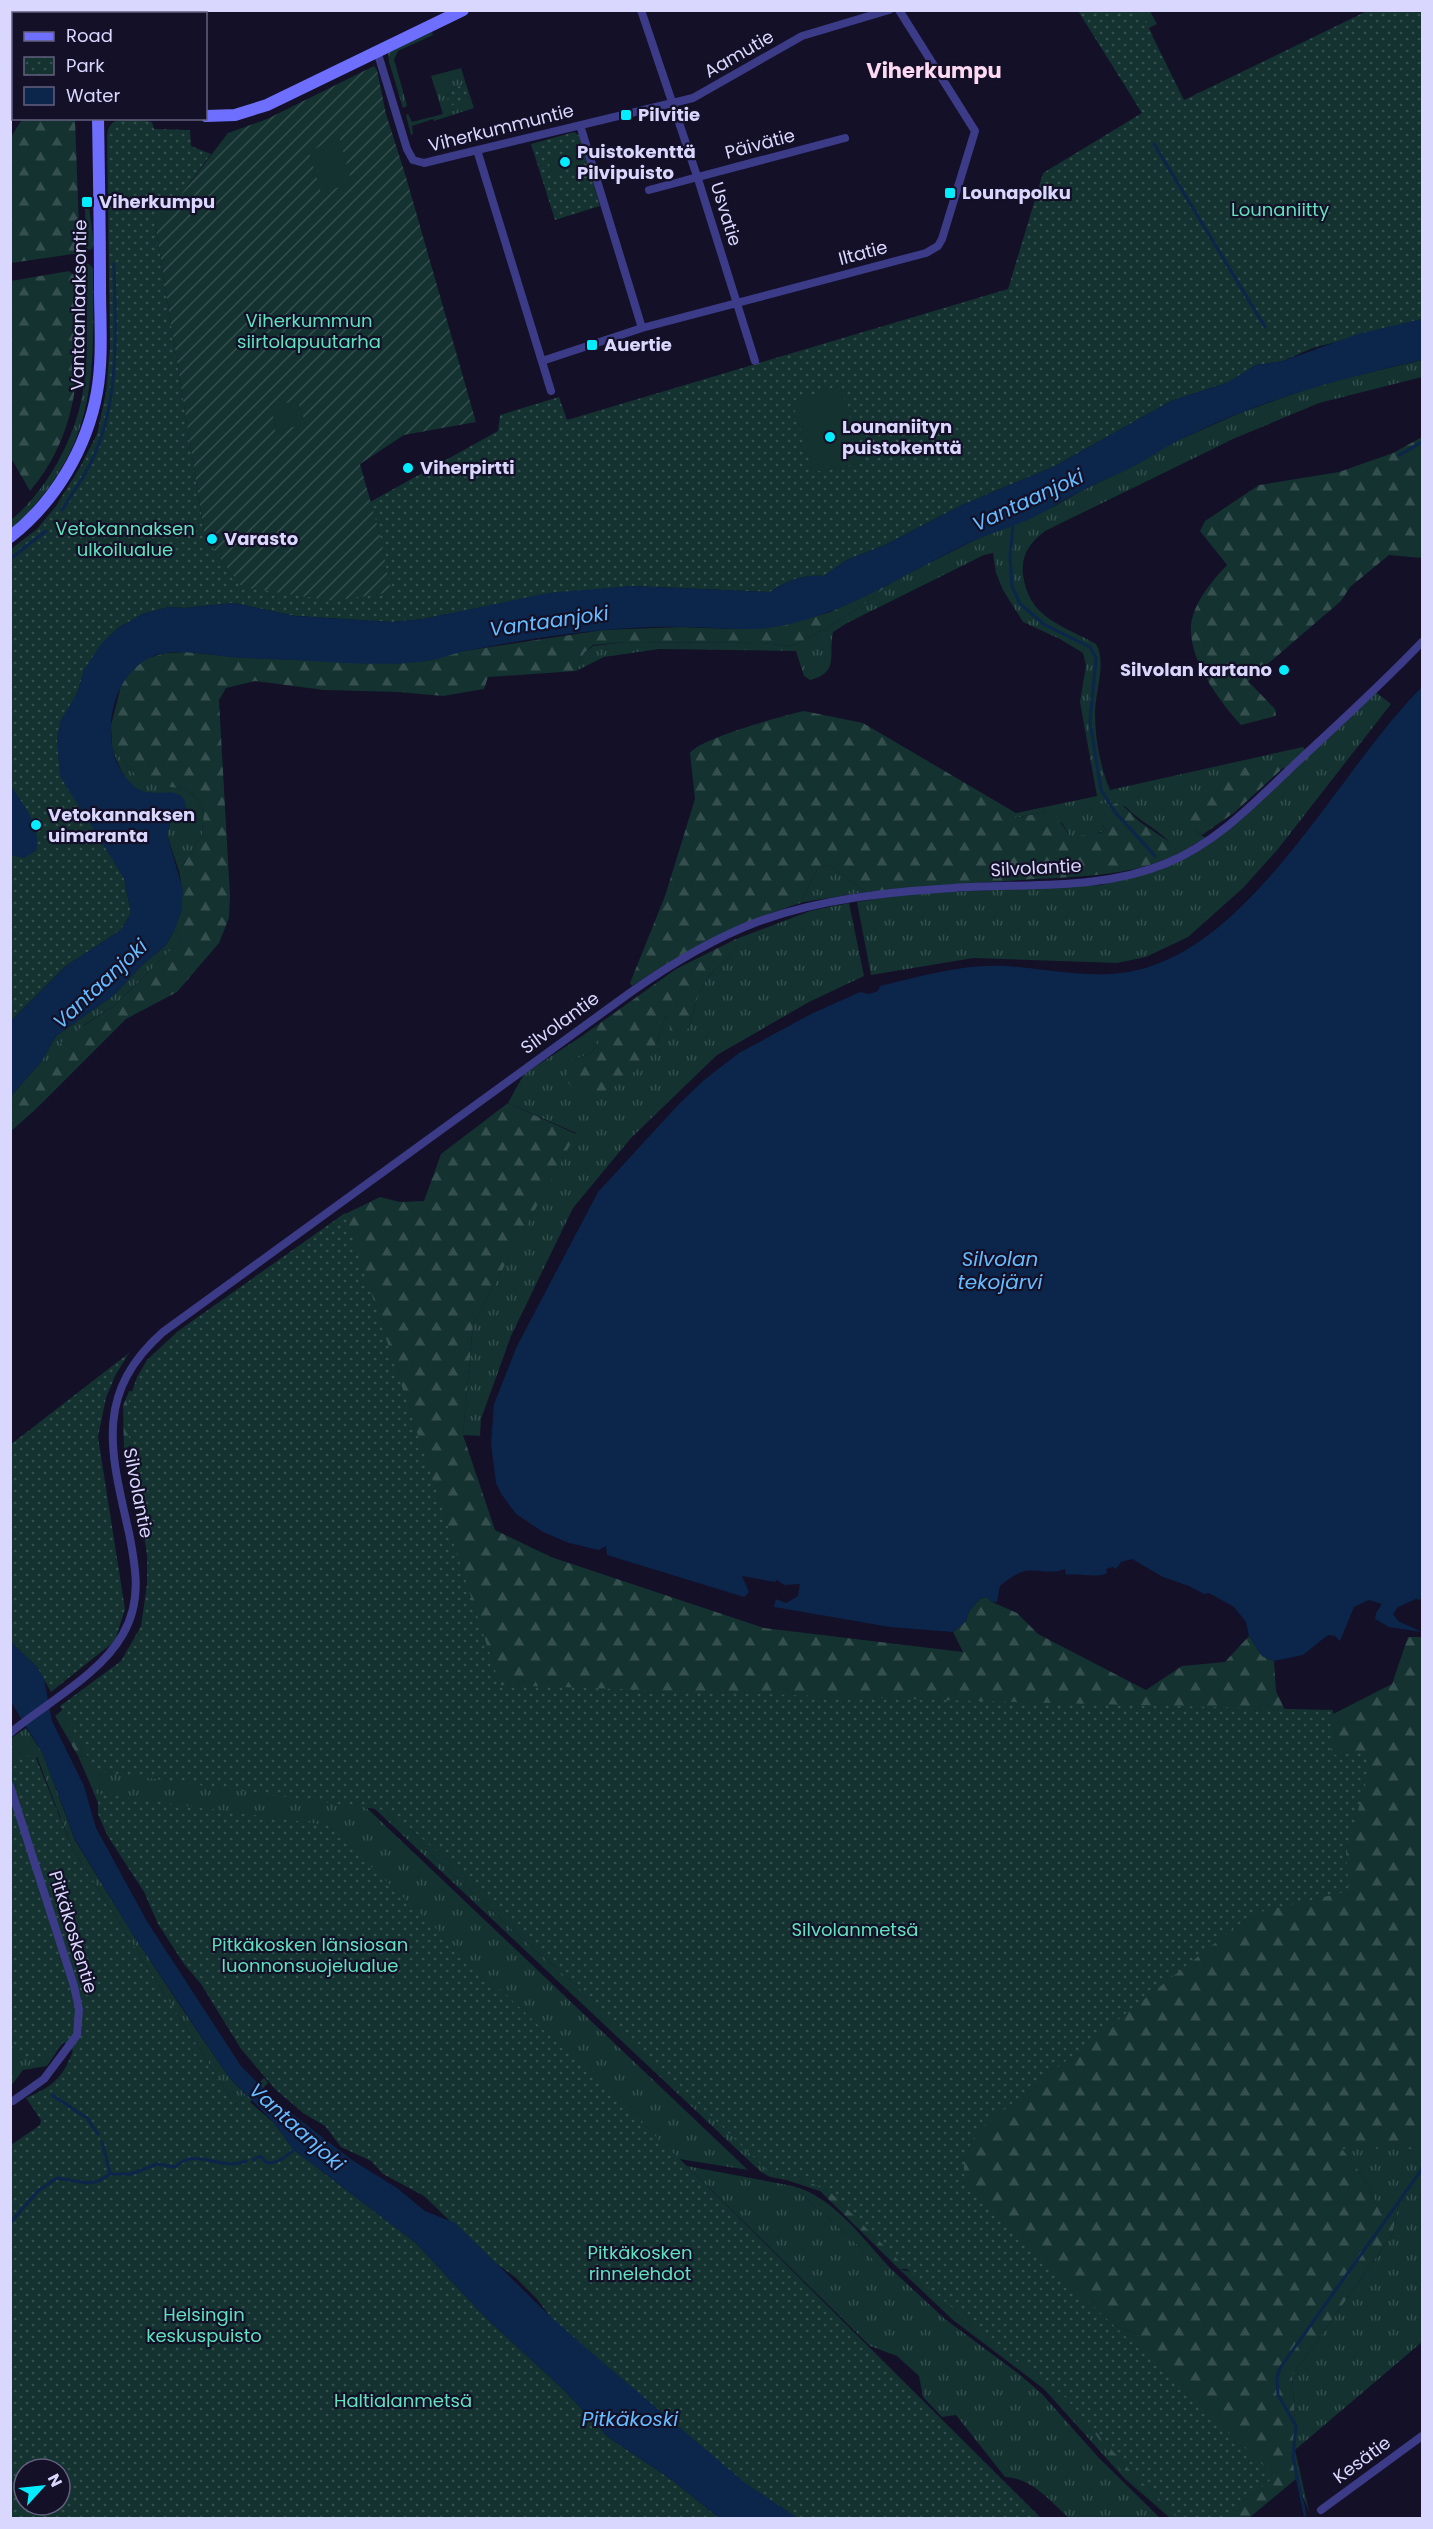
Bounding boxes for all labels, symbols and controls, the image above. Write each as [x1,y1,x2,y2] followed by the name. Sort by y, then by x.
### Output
[12,12,207,120] legend
[66,23,113,48] text: Road
[699,24,778,84] street label: Aamutie
[66,53,105,78] text: Park
[866,56,1002,85] district label: Viherkumpu
[66,83,120,108] text: Water
[426,97,576,158] street label: Viherkummuntie
[638,102,700,127] place label: Pilvitie
[619,108,633,122] marker: Pilvitie
[722,122,798,165] street label: Päivätie
[577,139,696,185] place label: Puistokenttä Pilvipuisto
[558,155,572,169] marker: Puistokenttä Pilvipuisto
[705,179,748,249] street label: Usvatie
[962,180,1071,205] place label: Lounapolku
[943,186,957,200] marker: Lounapolku
[99,189,215,214] place label: Viherkumpu
[80,195,94,209] marker: Viherkumpu
[1231,197,1329,222] park label: Lounaniitty
[65,219,92,391] street label: Vantaanlaaksontie
[836,234,890,271] street label: Iltatie
[237,308,381,354] park label: Viherkummun siirtolapuutarha
[604,332,672,357] place label: Auertie
[585,338,599,352] marker: Auertie
[842,414,962,460] place label: Lounaniityn puistokenttä
[823,430,837,444] marker: Lounaniityn puistokenttä
[420,455,515,480] place label: Viherpirtti
[401,461,415,475] marker: Viherpirtti
[968,462,1089,538] water label: Vantaanjoki
[55,516,195,562] park label: Vetokannaksen ulkoilualue
[224,526,298,551] place label: Varasto
[205,532,219,546] marker: Varasto
[488,599,611,643] water label: Vantaanjoki
[1120,657,1272,682] place label: Silvolan kartano
[1277,663,1291,677] marker: Silvolan kartano
[48,802,195,848] place label: Vetokannaksen uimaranta
[29,818,43,832] marker: Vetokannaksen uimaranta
[990,853,1082,882] street label: Silvolantie
[47,932,154,1035] water label: Vantaanjoki
[515,986,604,1060] street label: Silvolantie
[958,1245,1044,1296] water label: Silvolan tekojärvi
[118,1446,159,1540] street label: Silvolantie
[43,1867,104,1996] street label: Pitkäkoskentie
[792,1917,918,1942] park label: Silvolanmetsä
[212,1932,408,1978] park label: Pitkäkosken länsiosan luonnonsuojelualue
[243,2076,352,2178] water label: Vantaanjoki
[588,2240,692,2286] park label: Pitkäkosken rinnelehdot
[146,2302,262,2348] park label: Helsingin keskuspuisto
[334,2388,472,2413] park label: Haltialanmetsä
[582,2405,679,2433] water label: Pitkäkoski
[1328,2430,1396,2489] street label: Kesätie
[12,2457,72,2517] north arrow
[42,2470,68,2491] text: N

